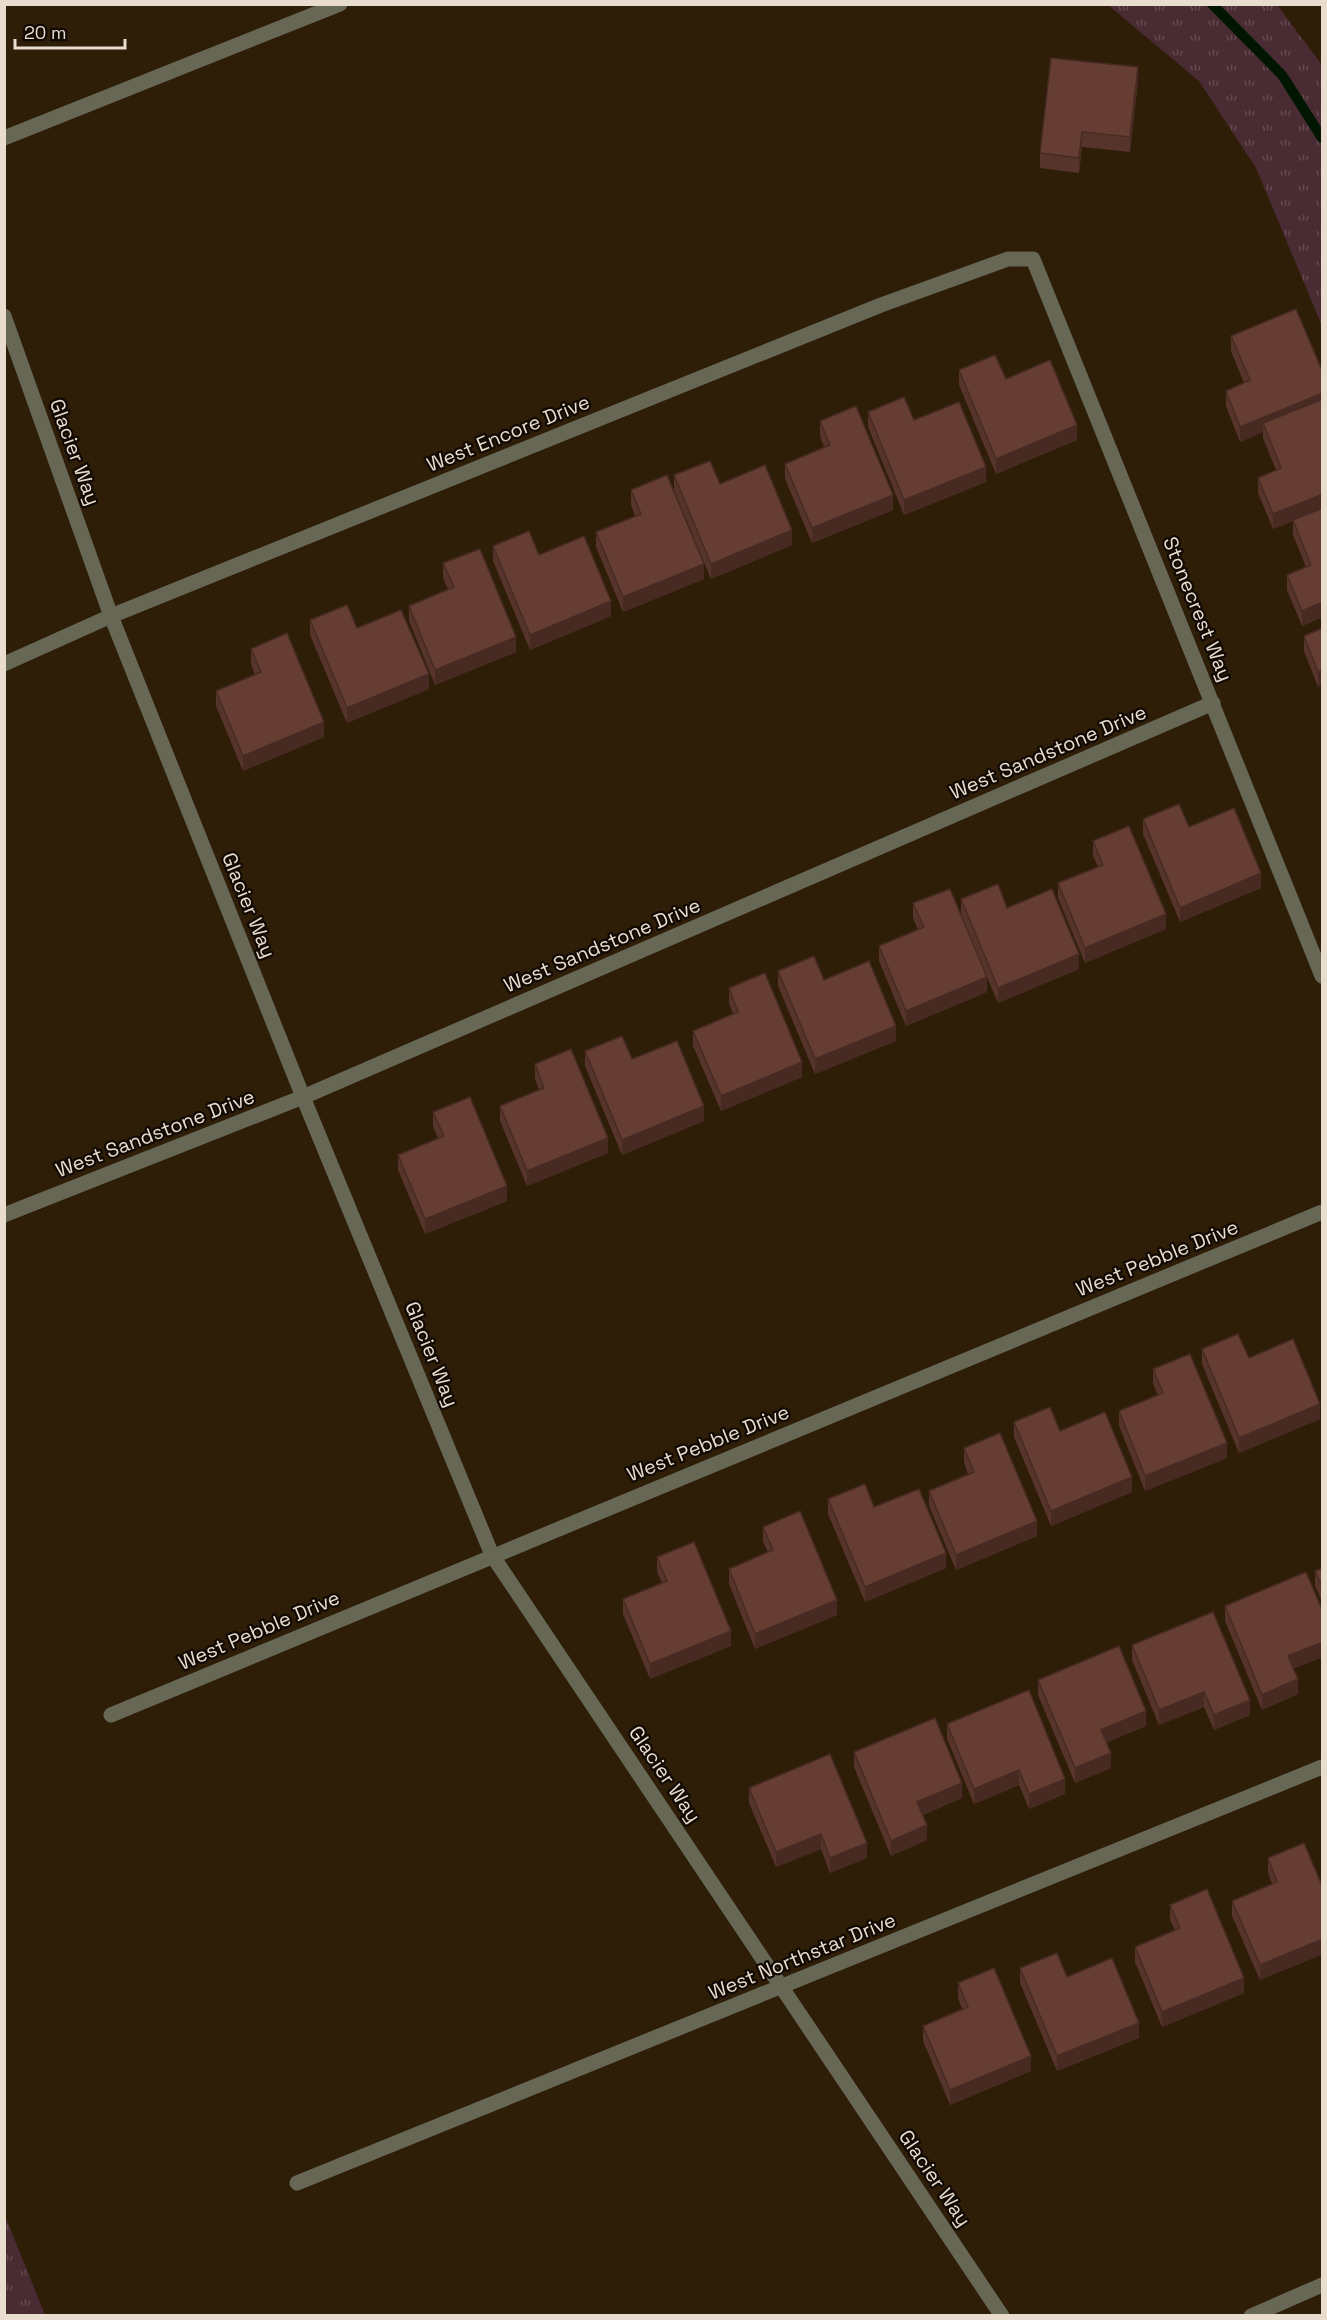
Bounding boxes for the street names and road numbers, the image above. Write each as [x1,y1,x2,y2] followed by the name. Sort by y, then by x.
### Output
[423,388,593,478] street label: West Encore Drive
[44,395,106,509] street label: Glacier Way
[1157,533,1239,685] street label: Stonecrest Way
[946,699,1150,805] street label: West Sandstone Drive
[216,849,282,961] street label: Glacier Way
[500,892,704,998] street label: West Sandstone Drive
[52,1083,258,1183] street label: West Sandstone Drive
[1072,1214,1242,1302] street label: West Pebble Drive
[399,1298,465,1410] street label: Glacier Way
[623,1399,793,1487] street label: West Pebble Drive
[174,1584,344,1676] street label: West Pebble Drive
[623,1721,707,1827] street label: Glacier Way
[704,1907,900,2005] street label: West Northstar Drive
[893,2125,977,2231] street label: Glacier Way

